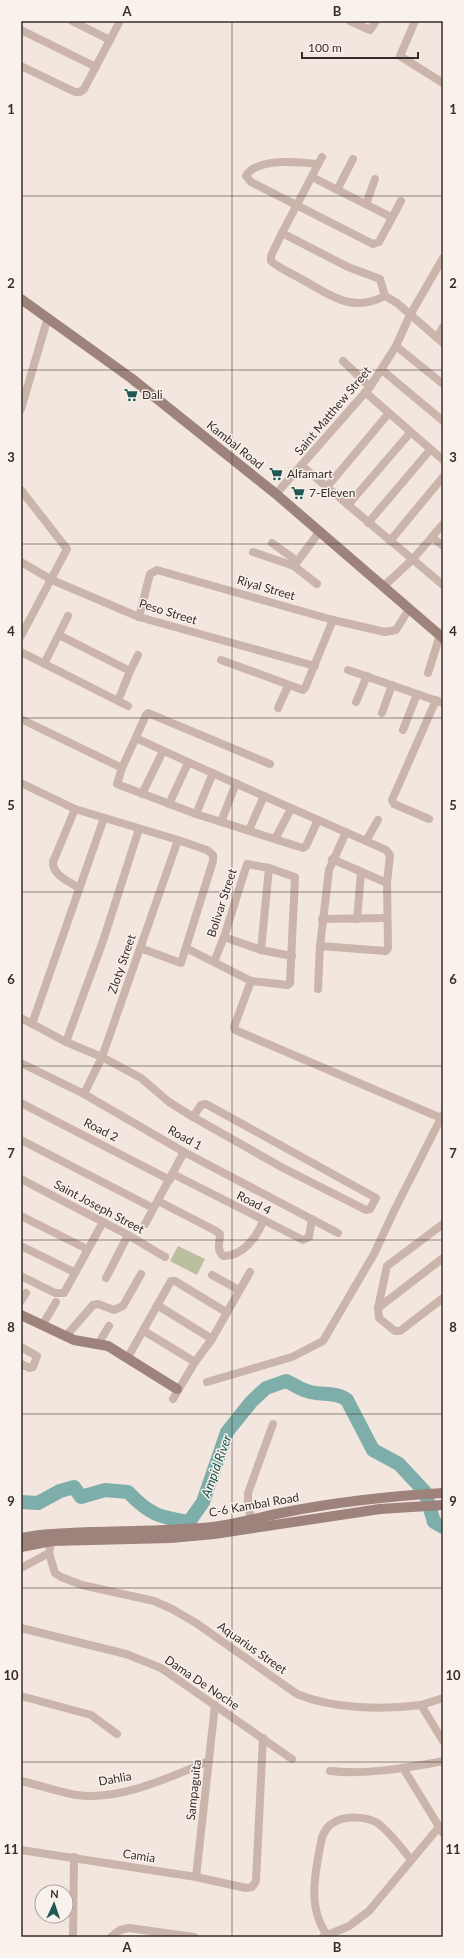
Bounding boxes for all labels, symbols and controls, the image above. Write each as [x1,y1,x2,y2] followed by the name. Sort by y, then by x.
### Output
[121,3,132,19] text: A
[333,3,342,19] text: B
[302,34,418,60] scale bar
[308,40,342,55] text: 100 m
[7,101,15,117] text: 1
[449,101,457,117] text: 1
[7,275,15,291] text: 2
[449,275,457,291] text: 2
[291,363,375,458] street label: Saint Matthew Street
[123,387,139,403] supermarket icon: Dali
[142,387,163,402] place label: Dali
[204,417,267,472] street label: Kambal Road
[7,449,15,465] text: 3
[449,449,457,465] text: 3
[268,466,284,482] supermarket icon: Alfamart
[287,466,333,481] place label: Alfamart
[290,485,306,501] supermarket icon: 7-Eleven
[309,485,355,500] place label: 7-Eleven
[235,572,298,603] street label: Riyal Street
[137,596,200,628] street label: Peso Street
[7,623,15,639] text: 4
[449,623,457,639] text: 4
[7,797,15,813] text: 5
[449,797,457,813] text: 5
[203,866,240,939] street label: Bolivar Street
[104,932,139,995] street label: Zloty Street
[7,971,15,987] text: 6
[449,971,457,987] text: 6
[81,1115,121,1145] street label: Road 2
[166,1122,205,1153] street label: Road 1
[7,1145,15,1161] text: 7
[449,1145,457,1161] text: 7
[51,1176,148,1237] street label: Saint Joseph Street
[234,1188,274,1218] street label: Road 4
[7,1319,15,1335] text: 8
[449,1319,457,1335] text: 8
[197,1432,235,1500] water label: Ampid River
[208,1489,300,1520] street label: C-6 Kambal Road
[7,1493,15,1509] text: 9
[449,1493,457,1509] text: 9
[215,1618,290,1677] street label: Aquarius Street
[162,1652,242,1713] street label: Dama De Noche
[3,1667,19,1683] text: 10
[445,1667,461,1683] text: 10
[183,1759,204,1821] street label: Sampaguita
[97,1768,133,1789] street label: Dahlia
[3,1841,19,1857] text: 11
[445,1841,461,1857] text: 11
[122,1846,156,1865] street label: Camia
[34,1884,74,1924] north arrow
[50,1887,59,1900] text: N
[121,1939,132,1955] text: A
[333,1939,342,1955] text: B

